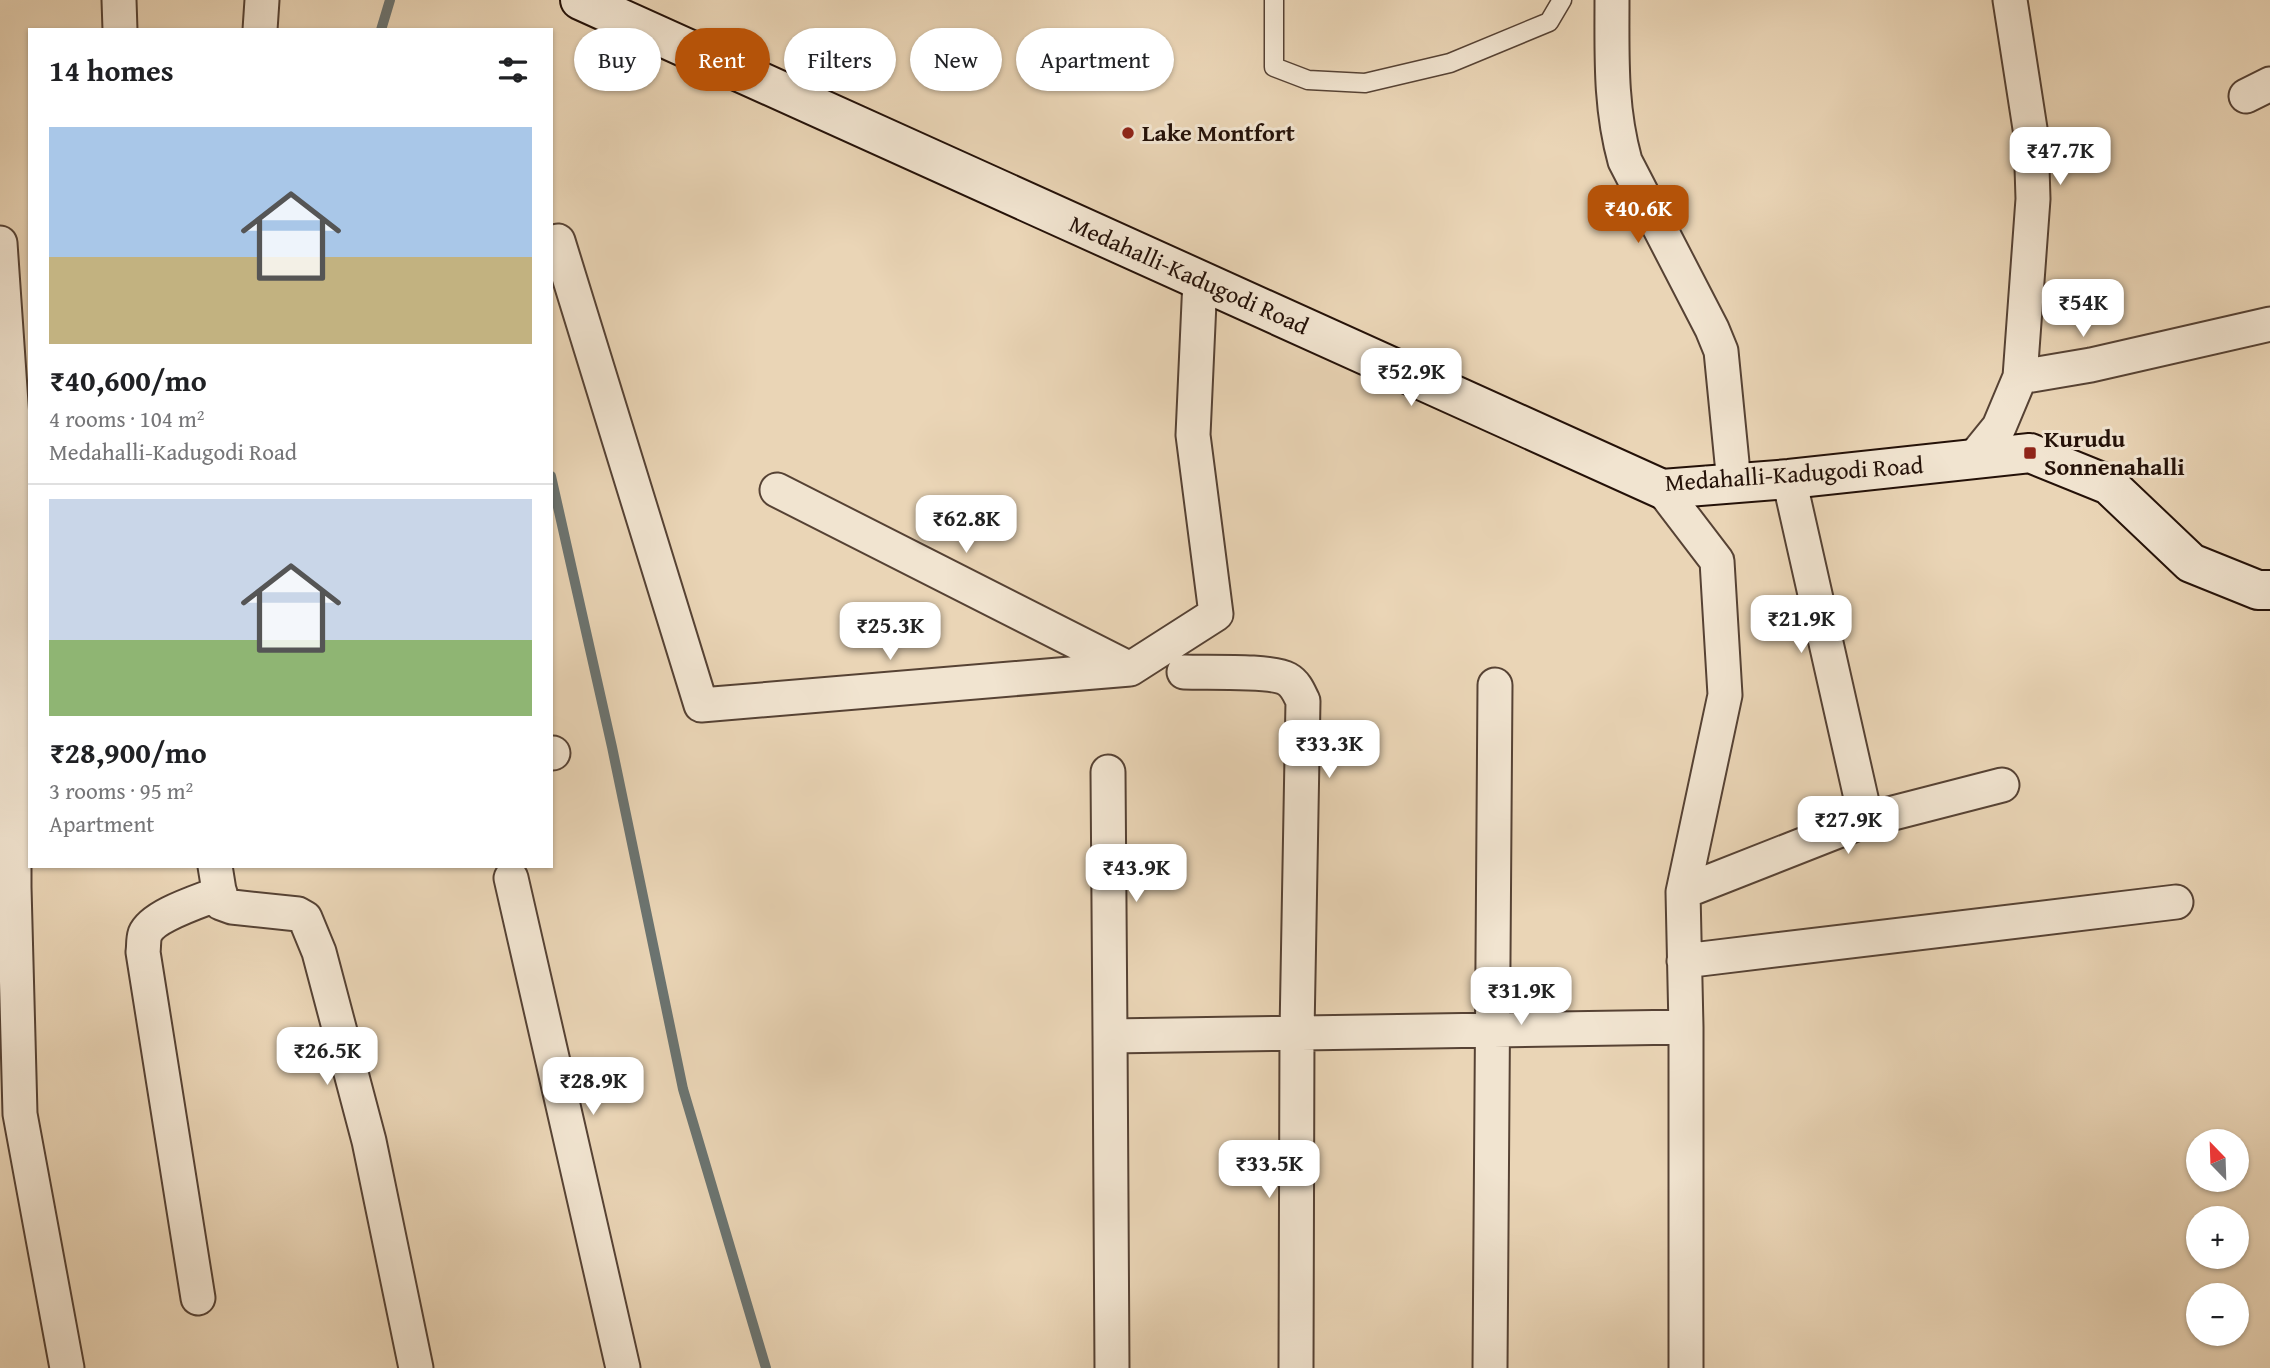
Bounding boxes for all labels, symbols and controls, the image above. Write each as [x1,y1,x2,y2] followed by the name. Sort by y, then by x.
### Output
[574,28,661,91] chip: Buy
[675,28,770,91] chip: Rent
[784,28,896,91] chip: Filters
[910,28,1002,91] chip: New
[1016,28,1174,91] chip: Apartment
[49,48,174,92] text: 14 homes
[494,51,532,89] icon: filters
[1142,115,1295,150] place label: Lake Montfort
[1120,125,1136,141] marker: Lake Montfort
[2003,128,2117,187] pin: ₹47.7K
[2026,133,2094,166] text: ₹47.7K
[228,173,354,299] icon: home
[1581,186,1695,245] pin: ₹40.6K
[1604,191,1672,224] text: ₹40.6K
[1064,206,1315,343] street label: Medahalli-Kadugodi Road
[2042,280,2124,339] pin: ₹54K
[2058,285,2108,318] text: ₹54K
[1354,348,1468,408] pin: ₹52.9K
[1377,354,1445,387] text: ₹52.9K
[49,358,207,402] text: ₹40,600/mo
[49,402,204,435] text: 4 rooms · 104 m²
[2044,421,2185,484] place label: Kurudu Sonnenahalli
[49,435,297,468] text: Medahalli-Kadugodi Road
[2022,445,2038,461] marker: Kurudu Sonnenahalli
[1664,447,1925,500] street label: Medahalli-Kadugodi Road
[909,496,1023,555] pin: ₹62.8K
[932,501,1000,534] text: ₹62.8K
[228,545,354,671] icon: home
[1744,596,1858,655] pin: ₹21.9K
[1767,601,1835,634] text: ₹21.9K
[833,602,947,662] pin: ₹25.3K
[856,608,924,641] text: ₹25.3K
[1272,720,1386,780] pin: ₹33.3K
[1295,726,1363,759] text: ₹33.3K
[49,730,207,774] text: ₹28,900/mo
[49,774,193,807] text: 3 rooms · 95 m²
[1791,796,1905,856] pin: ₹27.9K
[1814,802,1882,835] text: ₹27.9K
[49,807,154,840] text: Apartment
[1079,844,1193,904] pin: ₹43.9K
[1102,850,1170,883] text: ₹43.9K
[1464,968,1578,1027] pin: ₹31.9K
[1487,973,1555,1006] text: ₹31.9K
[270,1028,384,1087] pin: ₹26.5K
[293,1033,361,1066] text: ₹26.5K
[536,1058,650,1117] pin: ₹28.9K
[559,1063,627,1096] text: ₹28.9K
[2186,1129,2249,1192] north arrow
[2186,1129,2249,1346] map controls
[1212,1140,1326,1200] pin: ₹33.5K
[1235,1146,1303,1179] text: ₹33.5K
[2186,1206,2249,1269] button: +
[2186,1283,2249,1346] button: −

